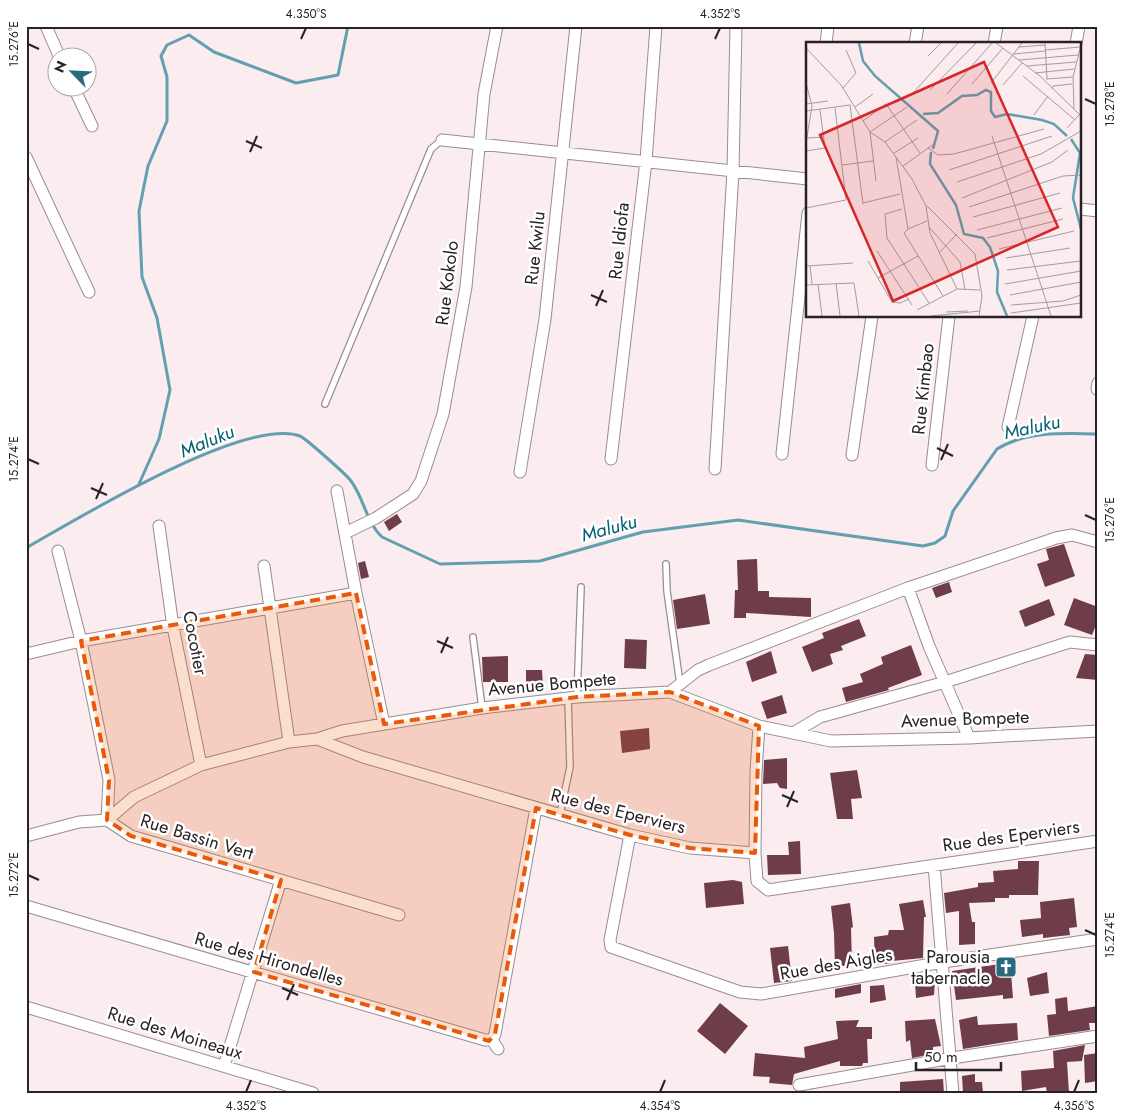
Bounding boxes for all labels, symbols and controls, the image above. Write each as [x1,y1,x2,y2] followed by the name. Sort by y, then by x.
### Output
[285,5,327,23] text: 4.350°S
[700,5,741,23] text: 4.352°S
[5,21,23,67] text: 15.276°E
[806,42,1082,318] inset map
[48,48,98,98] north arrow
[49,58,72,76] text: N
[1101,81,1119,127] text: 15.278°E
[602,201,636,281] street label: Rue Idiofa
[518,210,552,286] street label: Rue Kwilu
[429,239,465,327] street label: Rue Kokolo
[905,342,941,436] street label: Rue Kimbao
[1001,408,1063,446] water label: Maluku
[176,418,239,464] water label: Maluku
[5,436,23,482] text: 15.274°E
[1101,497,1119,543] text: 15.276°E
[578,508,640,548] water label: Maluku
[176,609,214,678] street label: Cocotier
[487,665,617,703] street label: Avenue Bompete
[900,704,1030,734] street label: Avenue Bompete
[548,782,688,840] street label: Rue des Eperviers
[137,807,257,867] street label: Rue Bassin Vert
[941,814,1081,858] street label: Rue des Eperviers
[5,852,23,898] text: 15.272°E
[1101,912,1119,958] text: 15.274°E
[192,925,346,993] street label: Rue des Hirondelles
[778,941,894,987] street label: Rue des Aigles
[911,944,990,991] place label: Parousia tabernacle
[994,955,1018,979] church icon: Parousia tabernacle
[104,1000,246,1066] street label: Rue des Moineaux
[916,1039,1002,1071] scale bar
[924,1046,958,1068] text: 50 m
[226,1097,267,1115] text: 4.352°S
[640,1097,681,1115] text: 4.354°S
[1054,1097,1095,1115] text: 4.356°S

